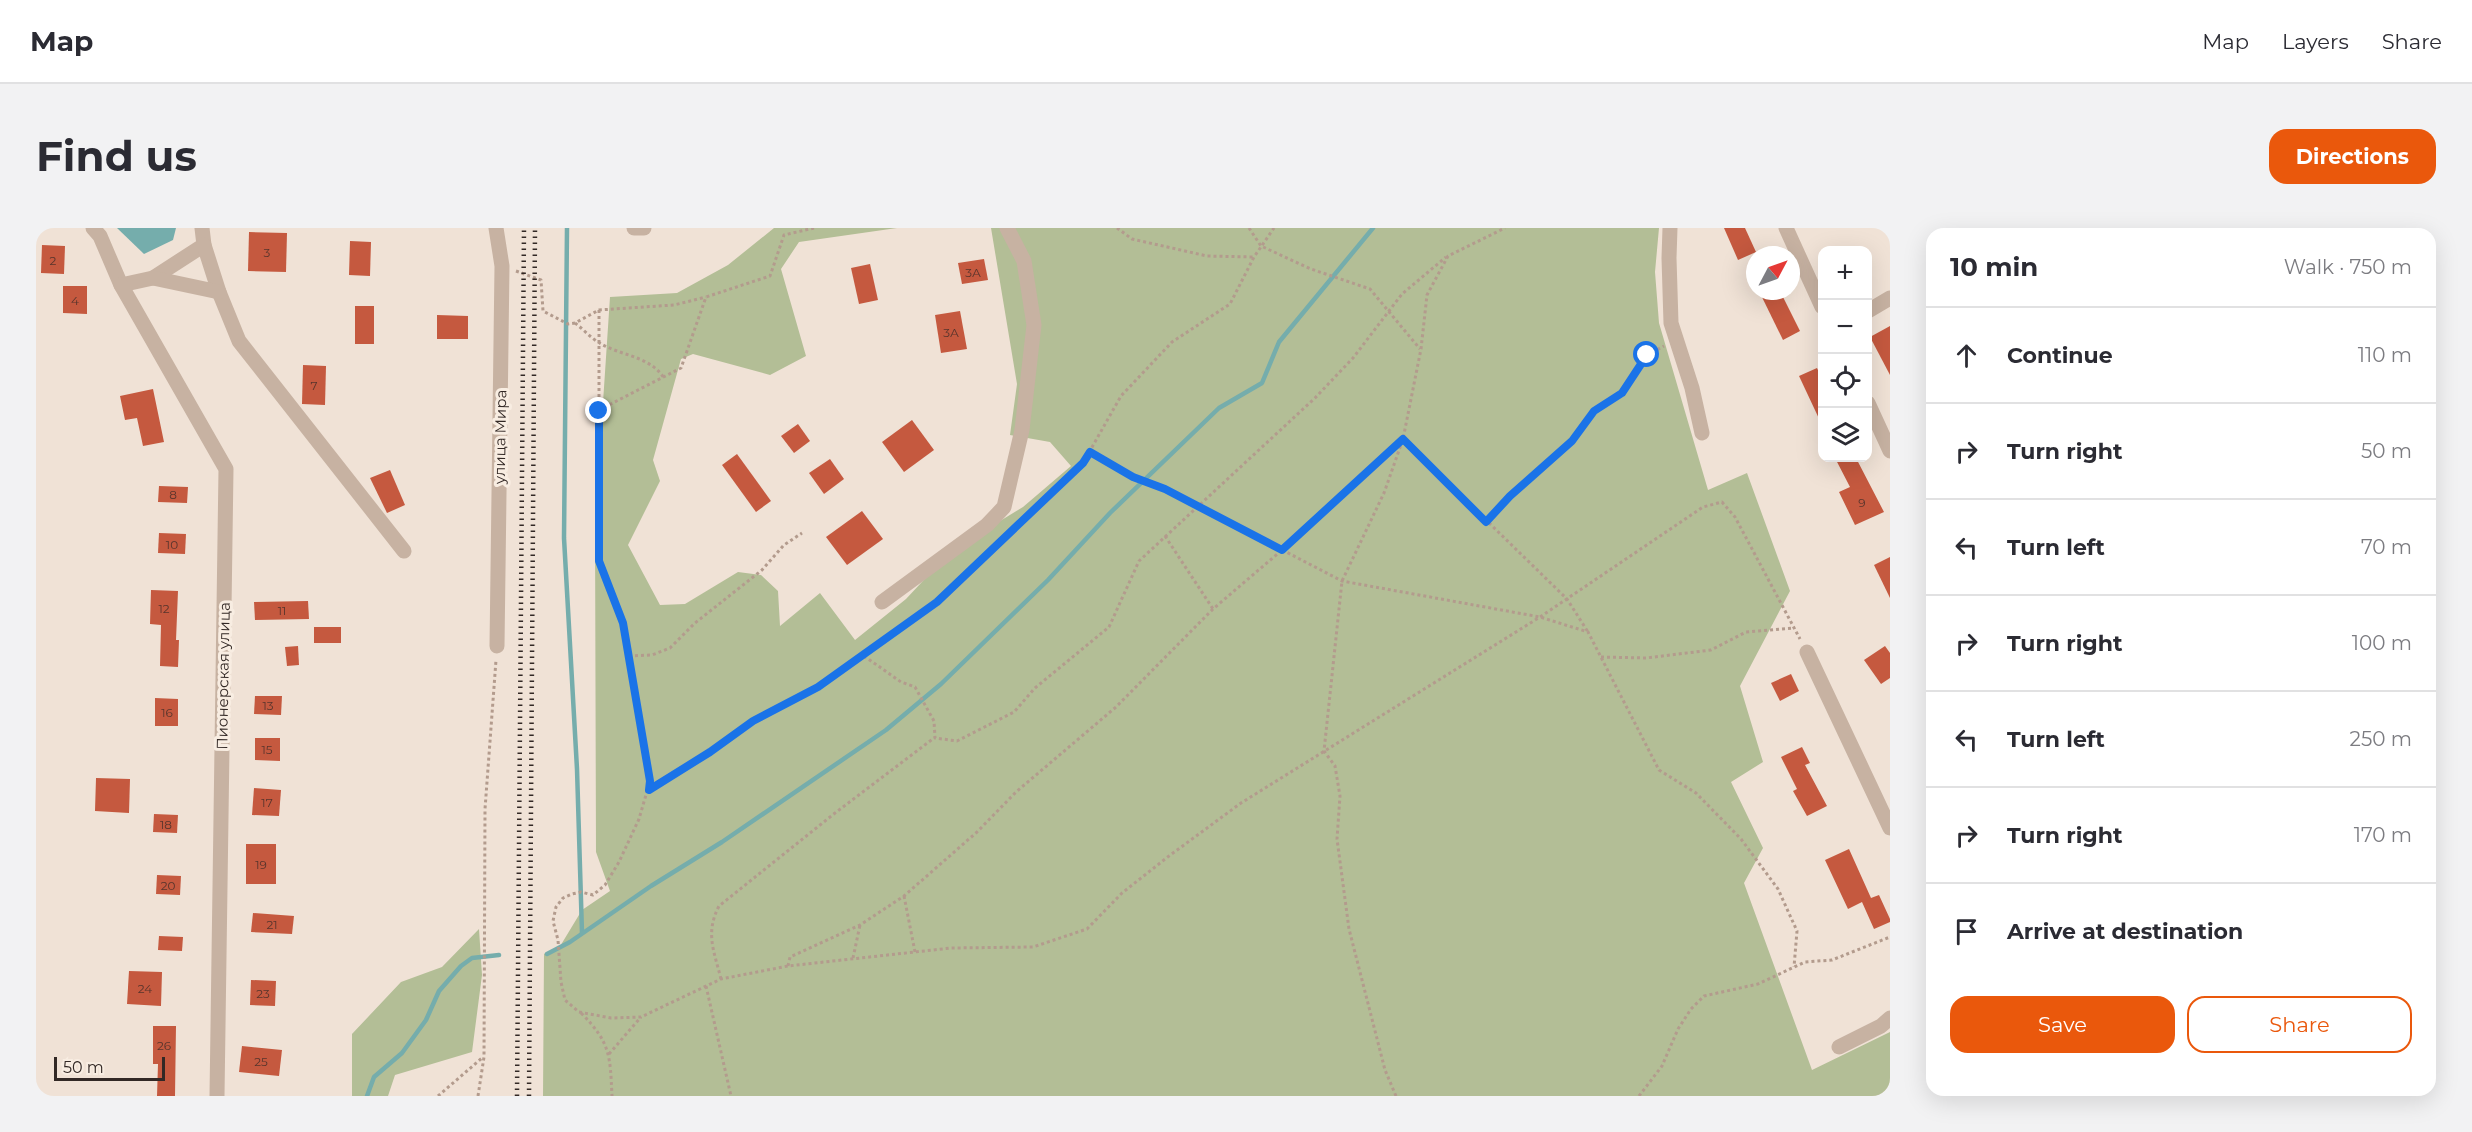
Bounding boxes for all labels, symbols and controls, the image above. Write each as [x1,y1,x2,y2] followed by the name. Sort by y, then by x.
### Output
[30,24,93,58] text: Map
[2202,29,2249,54] text: Map
[2282,29,2349,54] text: Layers
[2382,29,2442,54] text: Share
[2269,129,2436,184] button: Directions
[36,130,197,182] text: Find us
[264,245,271,260] house number: 3
[1746,246,1800,300] north arrow
[1818,246,1872,462] map controls
[1818,246,1872,300] button: +
[1950,251,2038,283] text: 10 min
[50,253,57,268] house number: 2
[2284,255,2412,279] text: Walk · 750 m
[965,265,981,280] house number: 3А
[71,293,79,308] house number: 4
[1818,300,1872,354] button: −
[943,325,959,340] house number: 3А
[1950,339,1983,372] icon: ahead
[1633,341,1659,367] route start
[2007,342,2113,369] text: Continue
[2358,343,2412,367] text: 110 m
[1818,354,1872,408] button: locate
[310,378,318,393] house number: 7
[490,390,510,485] street label: улица Мира
[585,397,611,423] route end
[1818,408,1872,462] button: layers
[1950,435,1983,468] icon: right
[2007,438,2122,465] text: Turn right
[2361,439,2412,463] text: 50 m
[169,487,177,502] house number: 8
[1858,495,1866,510] house number: 9
[1950,531,1983,564] icon: left
[2007,534,2105,561] text: Turn left
[2361,535,2412,559] text: 70 m
[166,537,178,552] house number: 10
[158,601,170,616] house number: 12
[212,602,234,750] street label: Пионерская улица
[278,603,286,618] house number: 11
[1950,627,1983,660] icon: right
[2007,630,2122,657] text: Turn right
[2352,631,2412,655] text: 100 m
[262,698,274,713] house number: 13
[161,705,173,720] house number: 16
[1950,723,1983,756] icon: left
[2007,726,2105,753] text: Turn left
[2350,727,2412,751] text: 250 m
[261,742,273,757] house number: 15
[261,795,273,810] house number: 17
[160,817,172,832] house number: 18
[1950,819,1983,852] icon: right
[2007,822,2122,849] text: Turn right
[2354,823,2412,847] text: 170 m
[255,857,267,872] house number: 19
[161,878,175,893] house number: 20
[1950,915,1983,948] icon: arrive
[266,917,278,932] house number: 21
[2007,918,2243,945] text: Arrive at destination
[138,981,152,996] house number: 24
[256,986,270,1001] house number: 23
[1950,996,2175,1053] button: Save
[2187,996,2412,1053] button: Share
[157,1038,171,1053] house number: 26
[54,1054,165,1082] scale bar
[254,1054,268,1069] house number: 25
[63,1058,104,1077] text: 50 m

